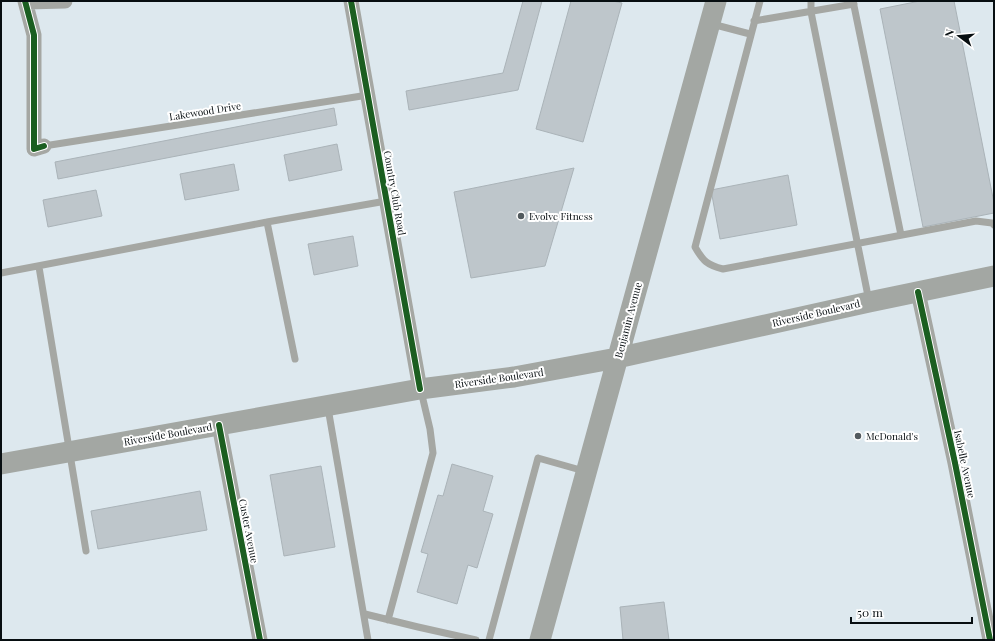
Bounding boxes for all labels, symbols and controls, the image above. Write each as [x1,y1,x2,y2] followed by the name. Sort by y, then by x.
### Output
[939,16,979,56] north arrow
[941,27,957,39] text: N
[168,98,242,124] street label: Lakewood Drive
[381,150,409,237] street label: Country Club Road
[529,209,593,223] place label: Evolve Fitness
[516,211,526,221] marker: Evolve Fitness
[611,281,645,359] street label: Benjamin Avenue
[771,296,861,330] street label: Riverside Boulevard
[454,365,545,391] street label: Riverside Boulevard
[123,419,214,449] street label: Riverside Boulevard
[866,429,918,443] place label: McDonald's
[951,429,979,499] street label: Isabelle Avenue
[853,431,863,441] marker: McDonald's
[236,498,262,564] street label: Custer Avenue
[851,599,972,625] scale bar
[857,604,883,620] text: 50 m

